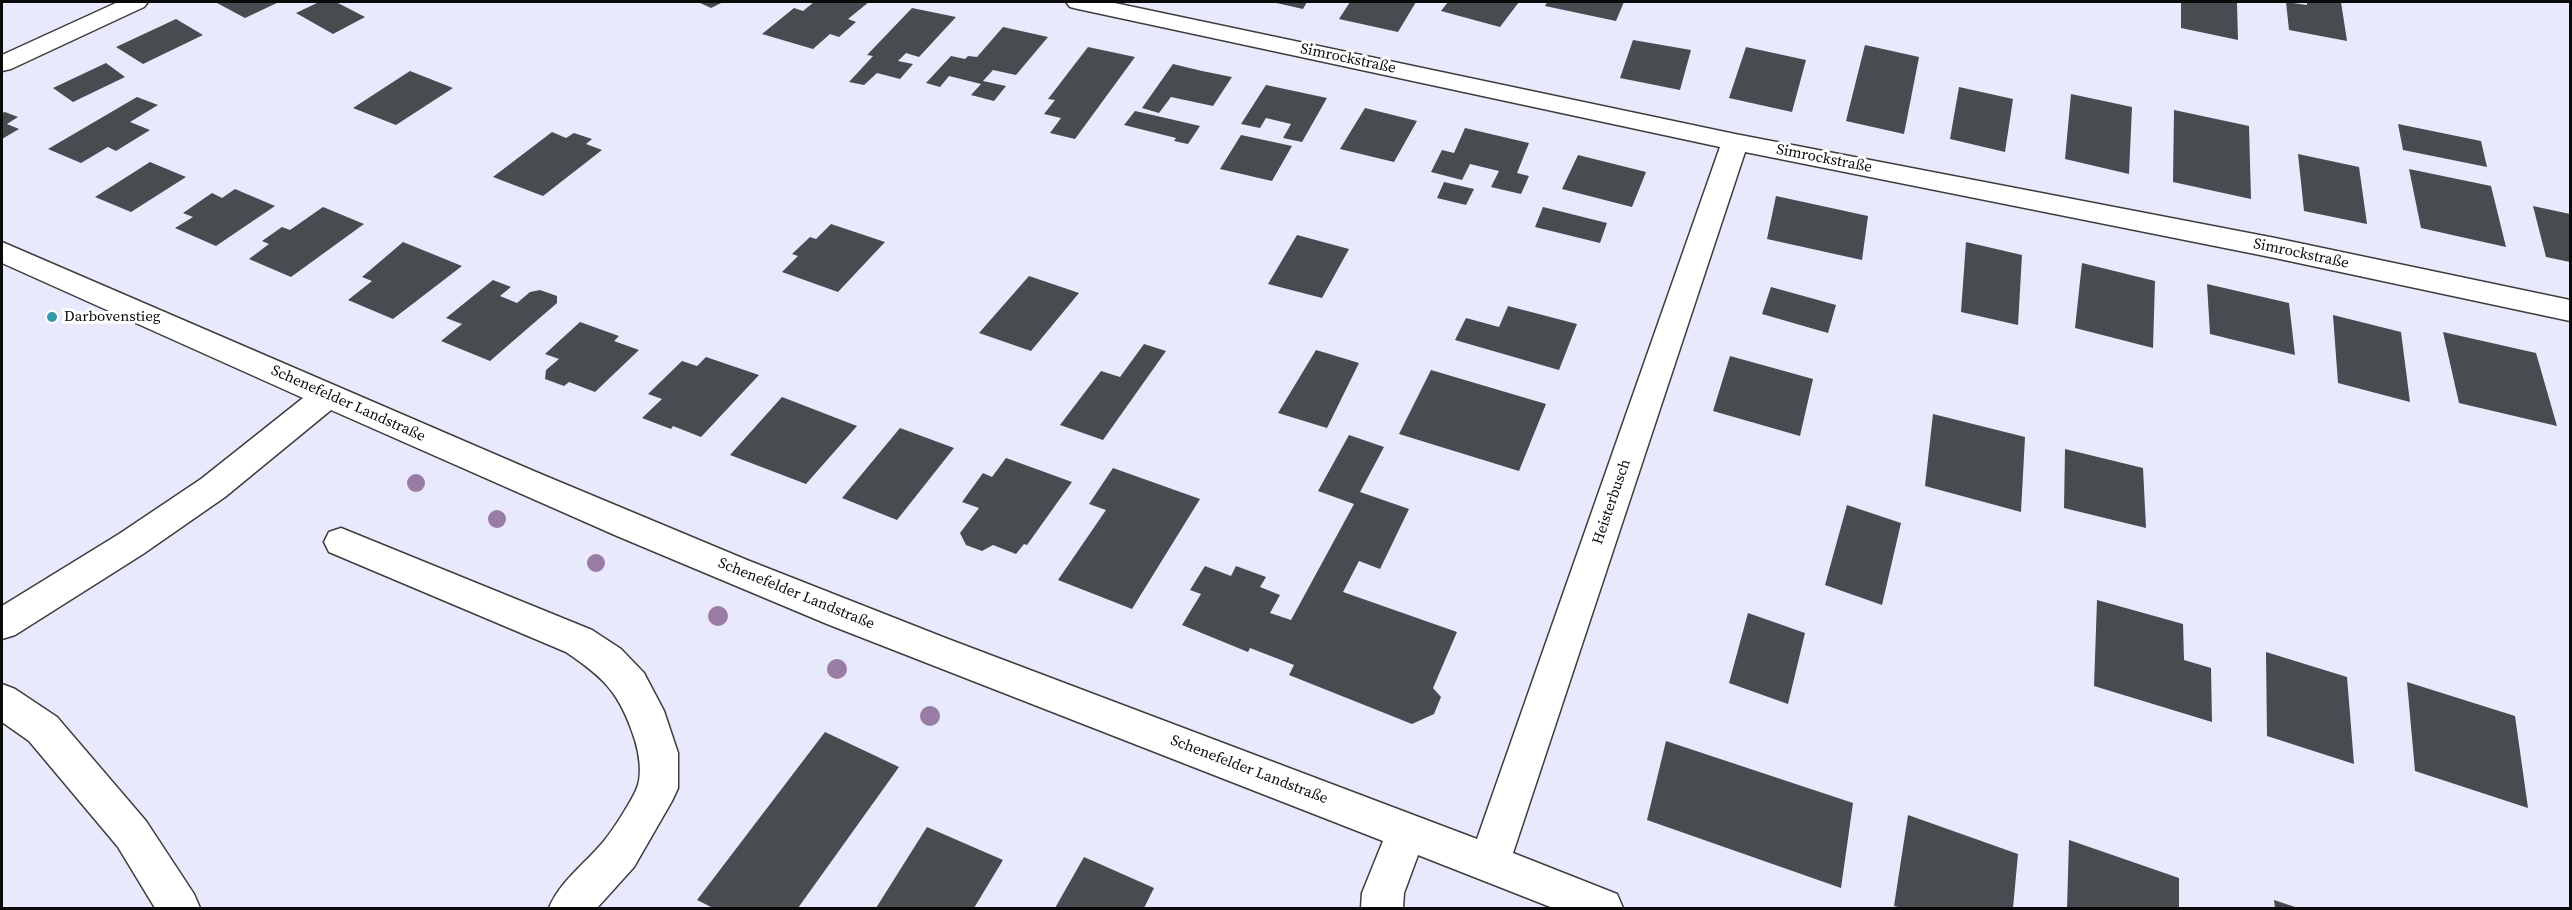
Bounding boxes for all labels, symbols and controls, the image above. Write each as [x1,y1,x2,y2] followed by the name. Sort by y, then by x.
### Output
[1299,40,1397,78] street label: Simrockstraße
[1775,141,1873,177] street label: Simrockstraße
[2252,235,2350,273] street label: Simrockstraße
[64,308,161,326] place label: Darbovenstieg
[45,310,59,324] marker: Darbovenstieg
[268,362,428,446] street label: Schenefelder Landstraße
[1589,457,1635,547] street label: Heisterbusch
[715,554,877,634] street label: Schenefelder Landstraße
[1168,732,1330,808] street label: Schenefelder Landstraße

